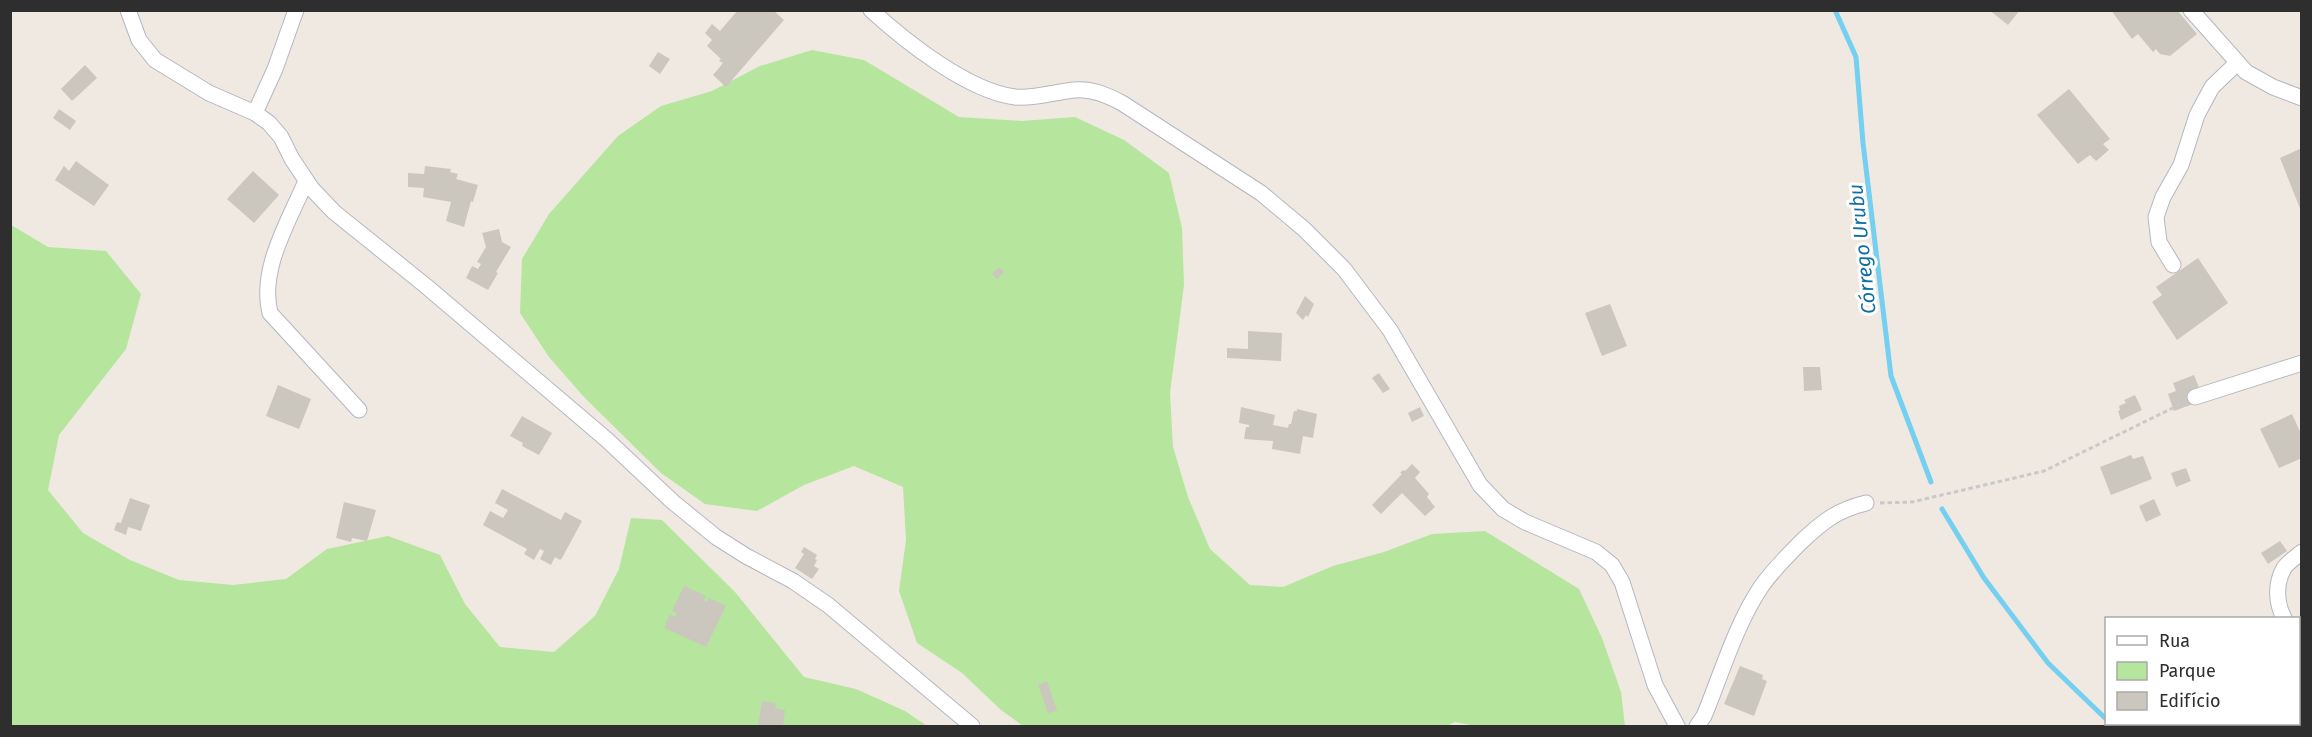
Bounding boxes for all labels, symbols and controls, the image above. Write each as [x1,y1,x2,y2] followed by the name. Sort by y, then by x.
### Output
[1843,183,1881,315] water label: Córrego Urubu
[2105,617,2300,725] legend
[2159,630,2190,652] text: Rua
[2159,660,2216,682] text: Parque
[2159,690,2221,712] text: Edifício

